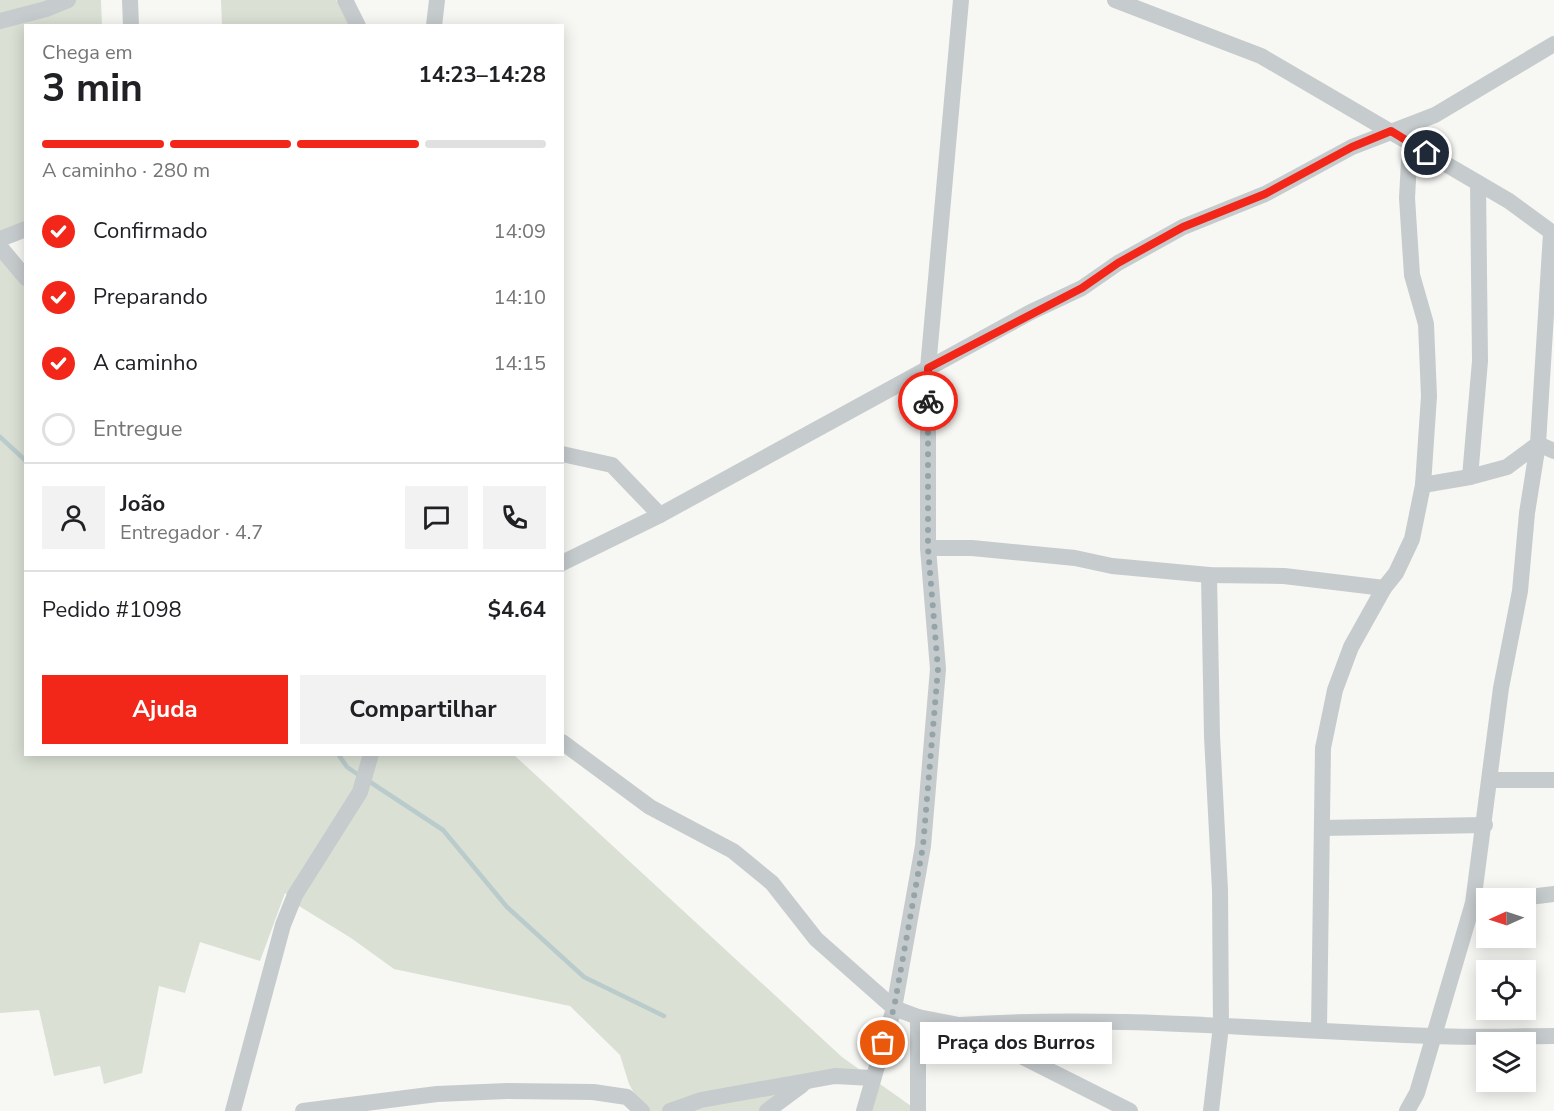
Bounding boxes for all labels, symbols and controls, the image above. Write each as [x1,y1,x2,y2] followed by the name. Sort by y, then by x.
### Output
[42,39,133,66] text: Chega em
[418,60,546,90] text: 14:23–14:28
[42,62,143,115] text: 3 min
[1401,127,1452,178] pin
[1410,136,1443,169] icon: home
[42,157,210,184] text: A caminho · 280 m
[42,215,75,248] icon: check
[93,216,208,246] text: Confirmado
[493,218,546,245] text: 14:09
[42,281,75,314] icon: check
[93,282,208,312] text: Preparando
[493,284,546,311] text: 14:10
[42,347,75,380] icon: check
[93,348,198,378] text: A caminho
[493,350,546,377] text: 14:15
[898,371,958,431] courier
[912,385,945,418] icon: bike
[93,414,182,444] text: Entregue
[42,486,105,549] button: person
[405,486,468,549] button: chat
[483,486,546,549] button: phone
[120,489,165,519] text: João
[120,519,263,546] text: Entregador · 4.7
[42,595,182,625] text: Pedido #1098
[488,595,546,625] text: $4.64
[42,675,288,744] button: Ajuda
[300,675,546,744] button: Compartilhar
[1476,888,1536,948] north arrow
[1476,888,1536,1092] map controls
[1476,960,1536,1020] button: locate
[857,1017,908,1068] pin
[919,1022,1111,1064] callout: Praça dos Burros
[866,1026,899,1059] icon: bag
[937,1029,1095,1056] text: Praça dos Burros
[1476,1032,1536,1092] button: layers

